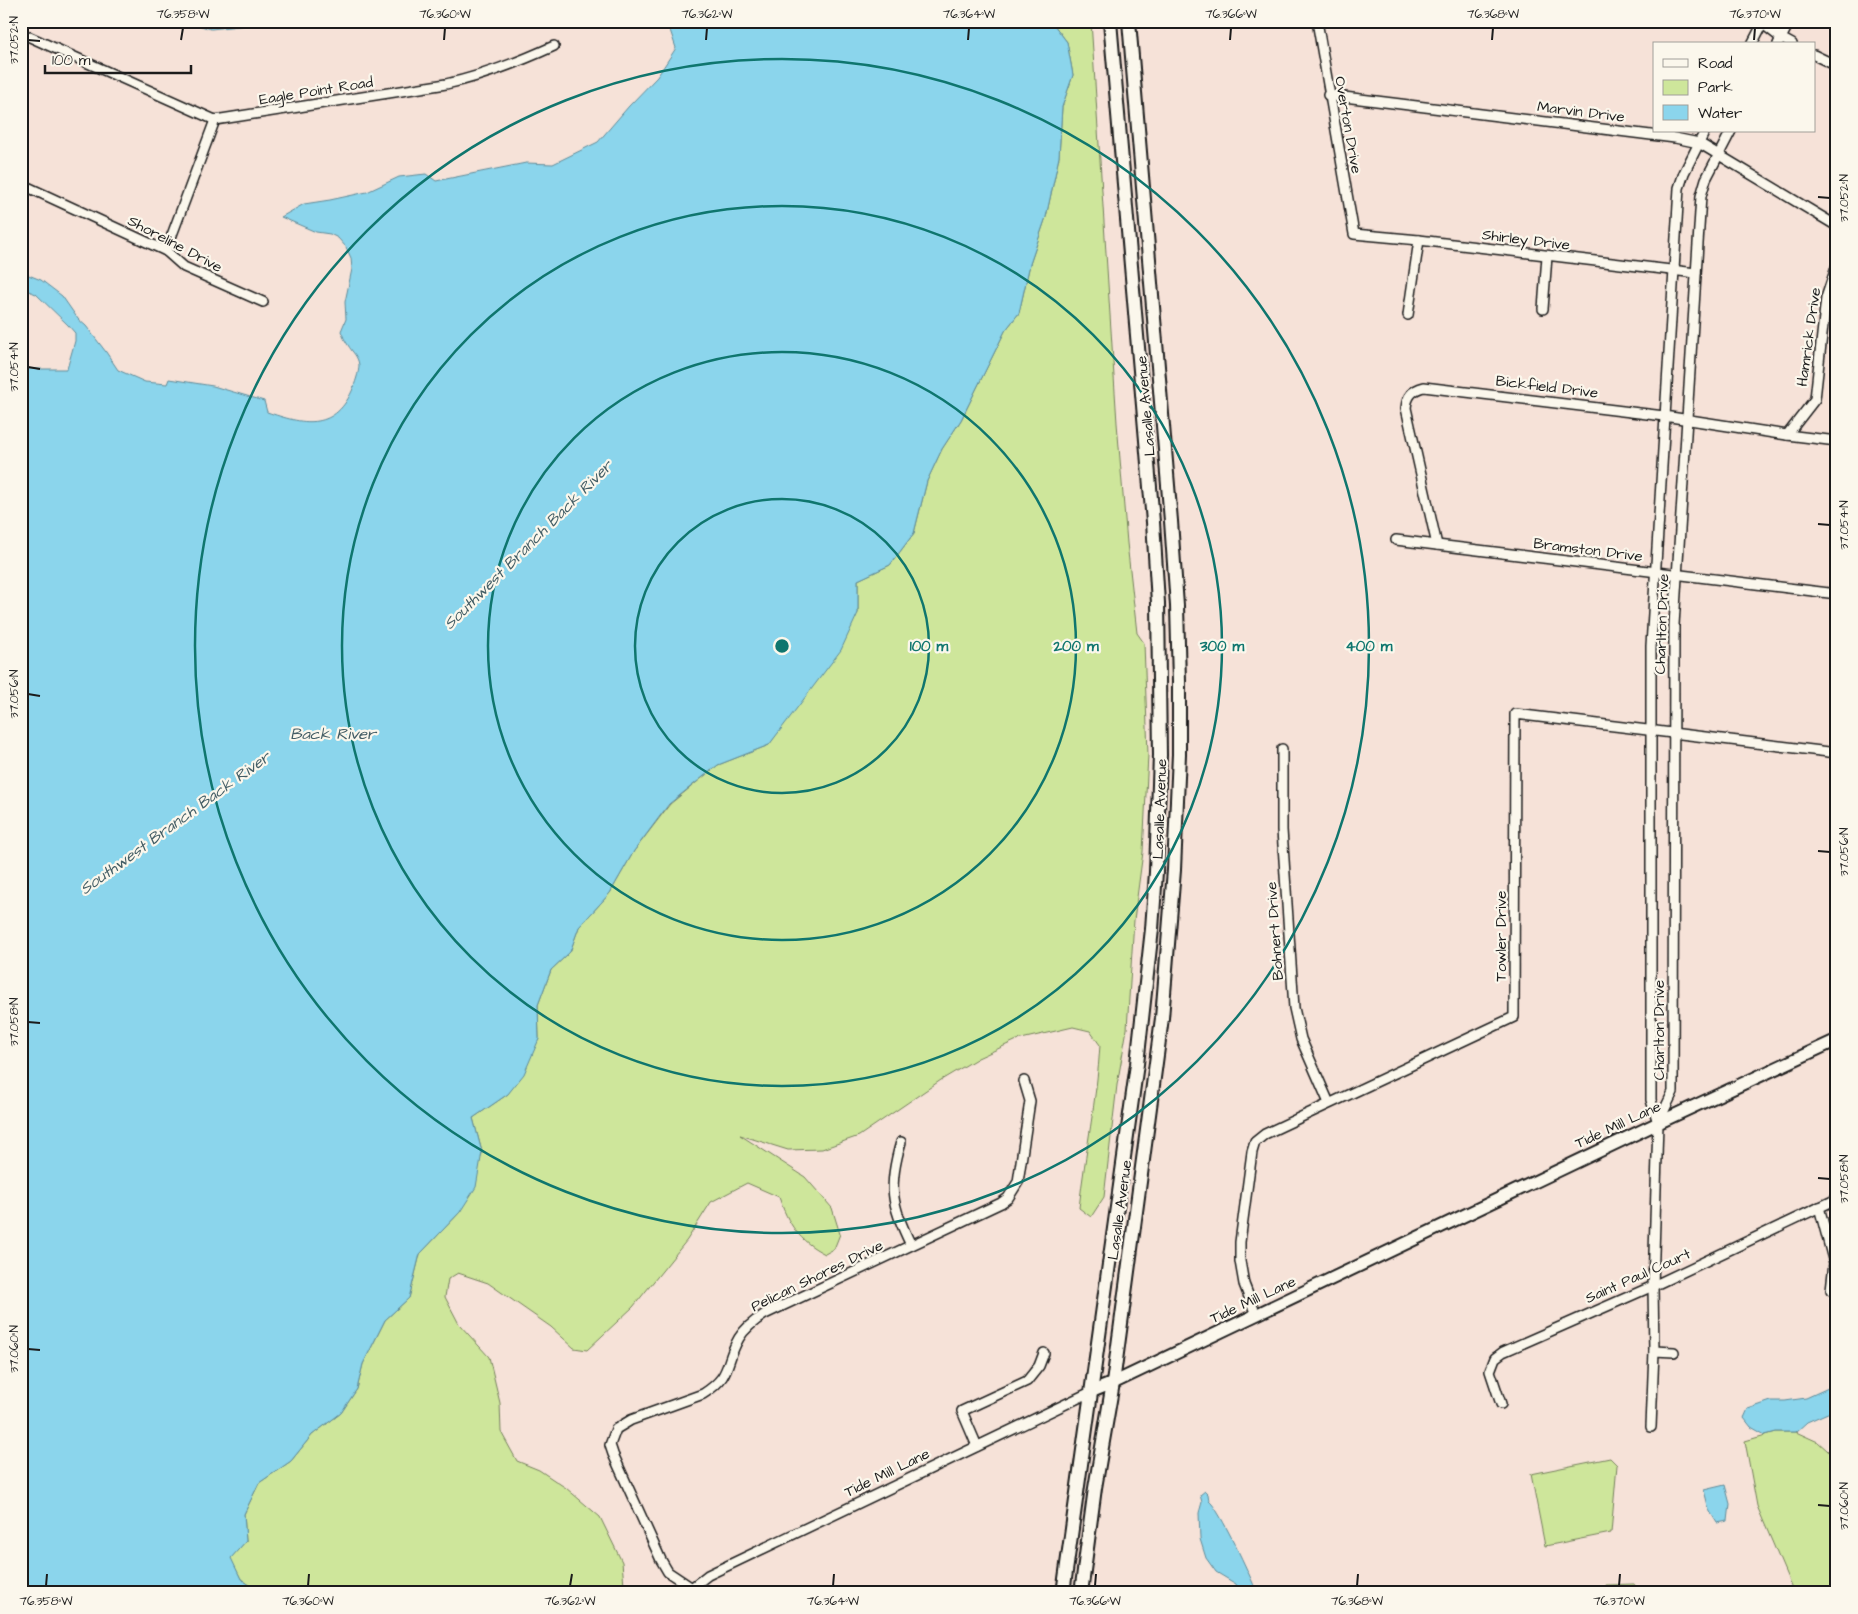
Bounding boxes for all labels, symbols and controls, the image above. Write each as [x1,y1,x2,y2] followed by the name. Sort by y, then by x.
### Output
[157,6,210,23] text: 76.358°W
[419,6,472,23] text: 76.360°W
[681,6,733,23] text: 76.362°W
[943,6,996,23] text: 76.364°W
[1205,6,1258,23] text: 76.366°W
[1467,6,1520,23] text: 76.368°W
[1729,6,1782,23] text: 76.370°W
[6,15,23,64] text: 37.052°N
[45,42,191,74] scale bar
[1653,42,1816,132] legend
[52,50,91,71] text: 100 m
[1698,53,1733,74] text: Road
[258,72,375,111] street label: Eagle Point Road
[1329,75,1367,175] street label: Overton Drive
[1698,77,1733,98] text: Park
[1536,96,1626,128] street label: Marvin Drive
[1698,103,1742,124] text: Water
[1836,173,1853,222] text: 37.052°N
[124,210,226,278] street label: Shoreline Drive
[1481,224,1571,257] street label: Shirley Drive
[1792,286,1826,388] street label: Hamrick Drive
[6,342,23,392] text: 37.054°N
[1131,355,1161,457] street label: Lasalle Avenue
[1495,370,1599,404] street label: Bickfield Drive
[439,454,619,634] water label: Southwest Branch Back River
[1836,500,1853,550] text: 37.054°N
[1532,533,1644,567] street label: Bramston Drive
[1650,573,1674,675] street label: Charlton Drive
[910,636,949,657] text: 100 m
[1052,636,1099,657] text: 200 m
[1199,636,1244,657] text: 300 m
[1346,636,1393,657] text: 400 m
[773,637,791,655] centre of rings
[6,669,23,718] text: 37.056°N
[290,723,378,745] water label: Back River
[75,745,276,900] water label: Southwest Branch Back River
[1148,758,1172,860] street label: Lasalle Avenue
[1836,827,1853,876] text: 37.056°N
[1261,881,1289,981] street label: Bohnert Drive
[1491,891,1512,981] street label: Towler Drive
[1649,980,1670,1080] street label: Charlton Drive
[6,997,23,1047] text: 37.058°N
[1572,1096,1664,1154] street label: Tide Mill Lane
[1836,1154,1853,1204] text: 37.058°N
[1103,1159,1137,1261] street label: Lasalle Avenue
[747,1235,887,1317] street label: Pelican Shores Drive
[1582,1243,1694,1309] street label: Saint Paul Court
[1207,1271,1299,1329] street label: Tide Mill Lane
[6,1325,23,1373] text: 37.060°N
[841,1443,933,1503] street label: Tide Mill Lane
[1836,1482,1853,1530] text: 37.060°N
[20,1593,73,1610] text: 76.358°W
[282,1593,335,1610] text: 76.360°W
[544,1593,596,1610] text: 76.362°W
[807,1593,860,1610] text: 76.364°W
[1069,1593,1122,1610] text: 76.366°W
[1331,1593,1384,1610] text: 76.368°W
[1593,1593,1646,1610] text: 76.370°W

